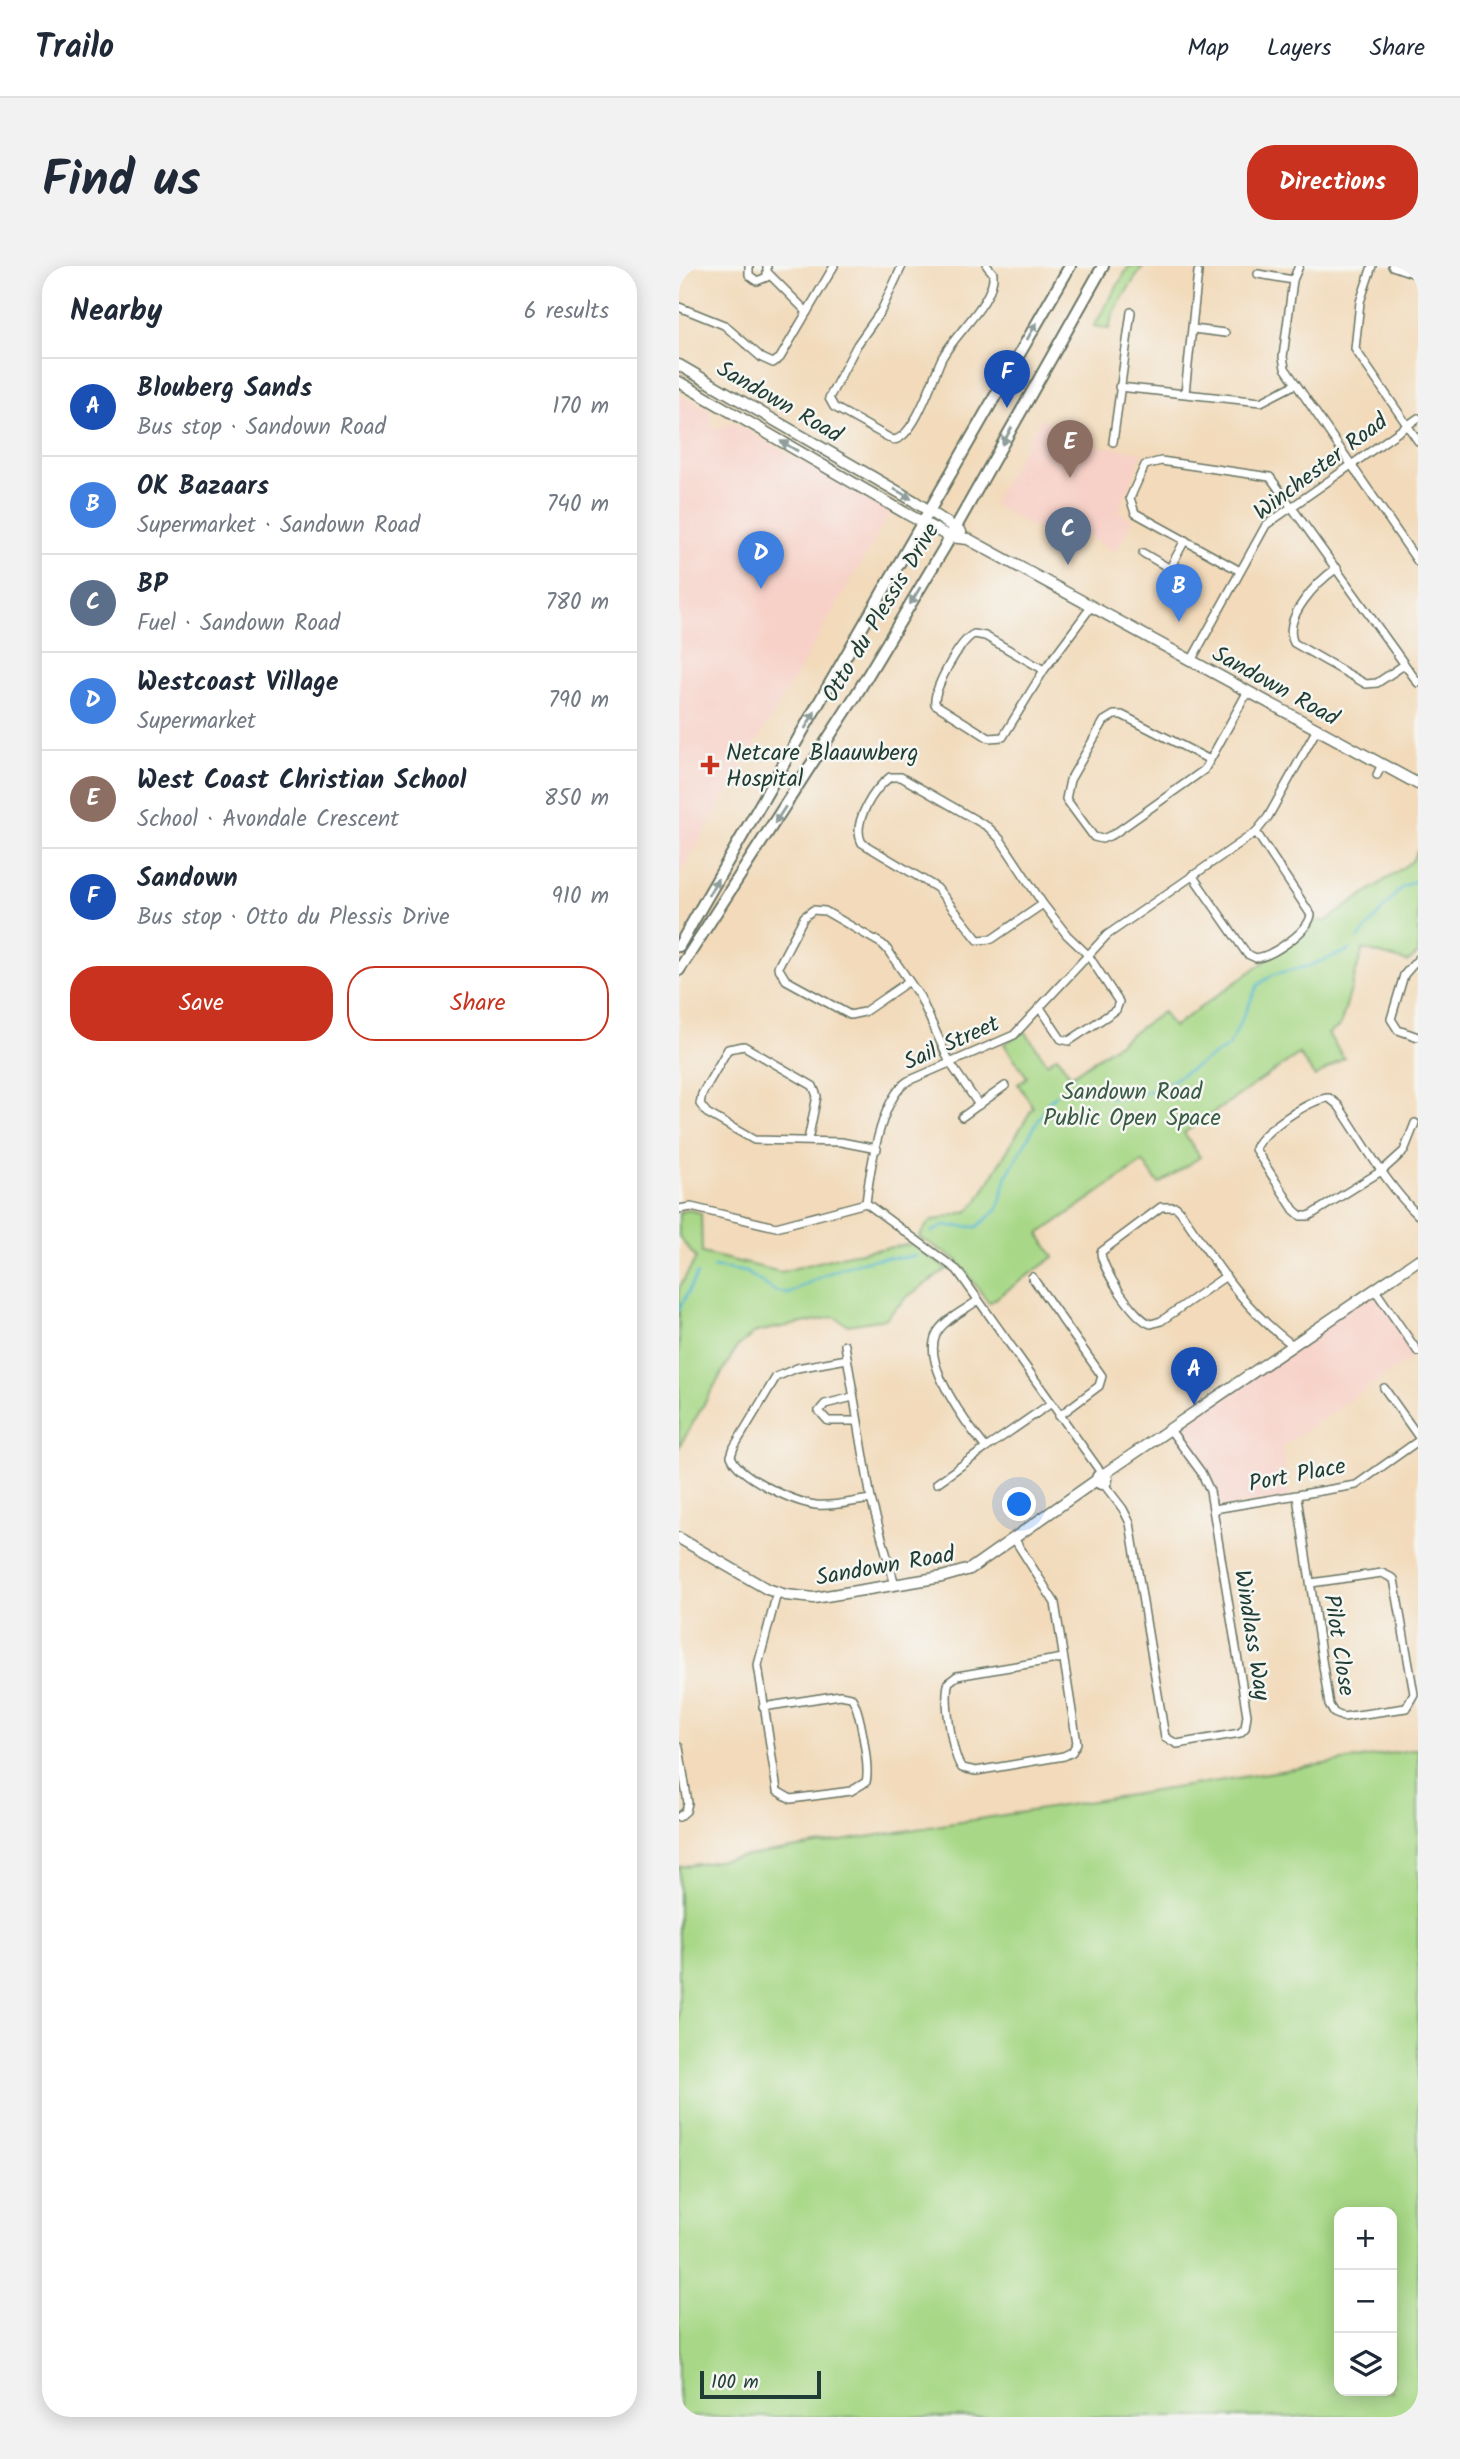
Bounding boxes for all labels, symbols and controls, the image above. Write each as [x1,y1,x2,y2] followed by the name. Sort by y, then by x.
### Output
[35,22,114,75] text: Trailo
[1187,29,1229,68] text: Map
[1267,29,1331,68] text: Layers
[1369,29,1425,68] text: Share
[42,143,200,221] text: Find us
[1247,145,1418,220] button: Directions
[70,288,162,336] text: Nearby
[524,294,609,330] text: 6 results
[1026,322,1038,341] one-way arrow
[984,350,1030,408] pin: F
[709,352,849,454] street label: Sandown Road
[137,368,312,410] text: Blouberg Sands
[86,389,100,425] text: A
[552,389,609,425] text: 170 m
[1246,405,1397,530] street label: Winchester Road
[137,410,386,446] text: Bus stop · Sandown Road
[1047,420,1093,478] pin: E
[1001,427,1013,446] one-way arrow
[780,440,799,452] one-way arrow
[137,466,269,508] text: OK Bazaars
[86,487,100,523] text: B
[547,487,609,523] text: 740 m
[894,488,913,500] one-way arrow
[1045,507,1091,565] pin: C
[137,508,420,544] text: Supermarket · Sandown Road
[814,516,950,710] street label: Otto du Plessis Drive
[738,531,784,589] pin: D
[137,564,168,606] text: BP
[1156,564,1202,622] pin: B
[86,585,100,621] text: C
[546,585,609,621] text: 780 m
[909,586,921,605] one-way arrow
[137,606,340,642] text: Fuel · Sandown Road
[1205,637,1346,737] street label: Sandown Road
[137,662,339,704] text: Westcoast Village
[85,683,101,719] text: D
[548,683,609,719] text: 790 m
[137,704,256,740] text: Supermarket
[804,711,816,730] one-way arrow
[726,736,918,798] place label: Netcare Blaauwberg Hospital
[700,755,720,775] marker: Netcare Blaauwberg Hospital
[137,760,467,802] text: West Coast Christian School
[87,781,99,817] text: E
[544,781,609,817] text: 850 m
[137,802,399,838] text: School · Avondale Crescent
[773,805,786,824] one-way arrow
[137,858,238,900] text: Sandown
[707,877,719,897] one-way arrow
[87,879,99,915] text: F
[552,879,609,915] text: 910 m
[137,900,450,936] text: Bus stop · Otto du Plessis Drive
[70,966,333,1041] button: Save
[347,966,609,1041] button: Share
[898,1006,1007,1081] street label: Sail Street
[1043,1075,1221,1137] park label: Sandown Road Public Open Space
[1171,1347,1217,1405] pin: A
[1246,1449,1349,1503] street label: Port Place
[1002,1487,1036,1521] your location
[813,1537,958,1597] street label: Sandown Road
[1223,1567,1279,1704] street label: Windlass Way
[1312,1592,1364,1699] street label: Pilot Close
[1334,2207,1397,2396] map controls
[1334,2207,1397,2270] button: +
[1334,2270,1397,2333] button: −
[1334,2333,1397,2396] button: layers
[700,2368,821,2400] scale bar
[711,2368,759,2398] text: 100 m

